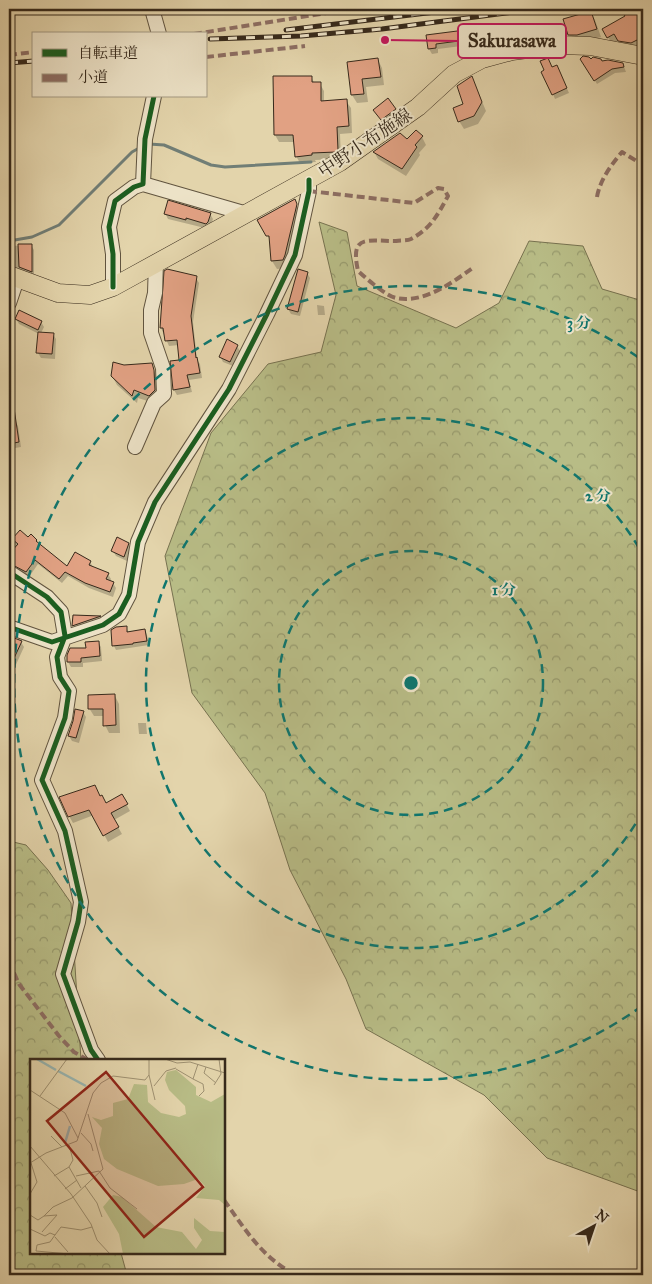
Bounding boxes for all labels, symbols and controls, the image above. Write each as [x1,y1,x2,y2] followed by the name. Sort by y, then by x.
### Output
[458,24,566,58] callout: Sakurasawa
[468,29,557,52] text: Sakurasawa
[32,32,208,98] legend
[78,44,138,62] text: 自転車道
[78,68,108,86] text: 小道
[314,104,416,182] street label: 中野小布施線
[567,314,591,333] text: 3 分
[585,487,611,505] text: 2 分
[492,581,516,599] text: 1 分
[402,674,420,692] centre of rings
[30,1059,225,1254] inset map
[570,1202,620,1252] north arrow
[592,1206,612,1227] text: N

